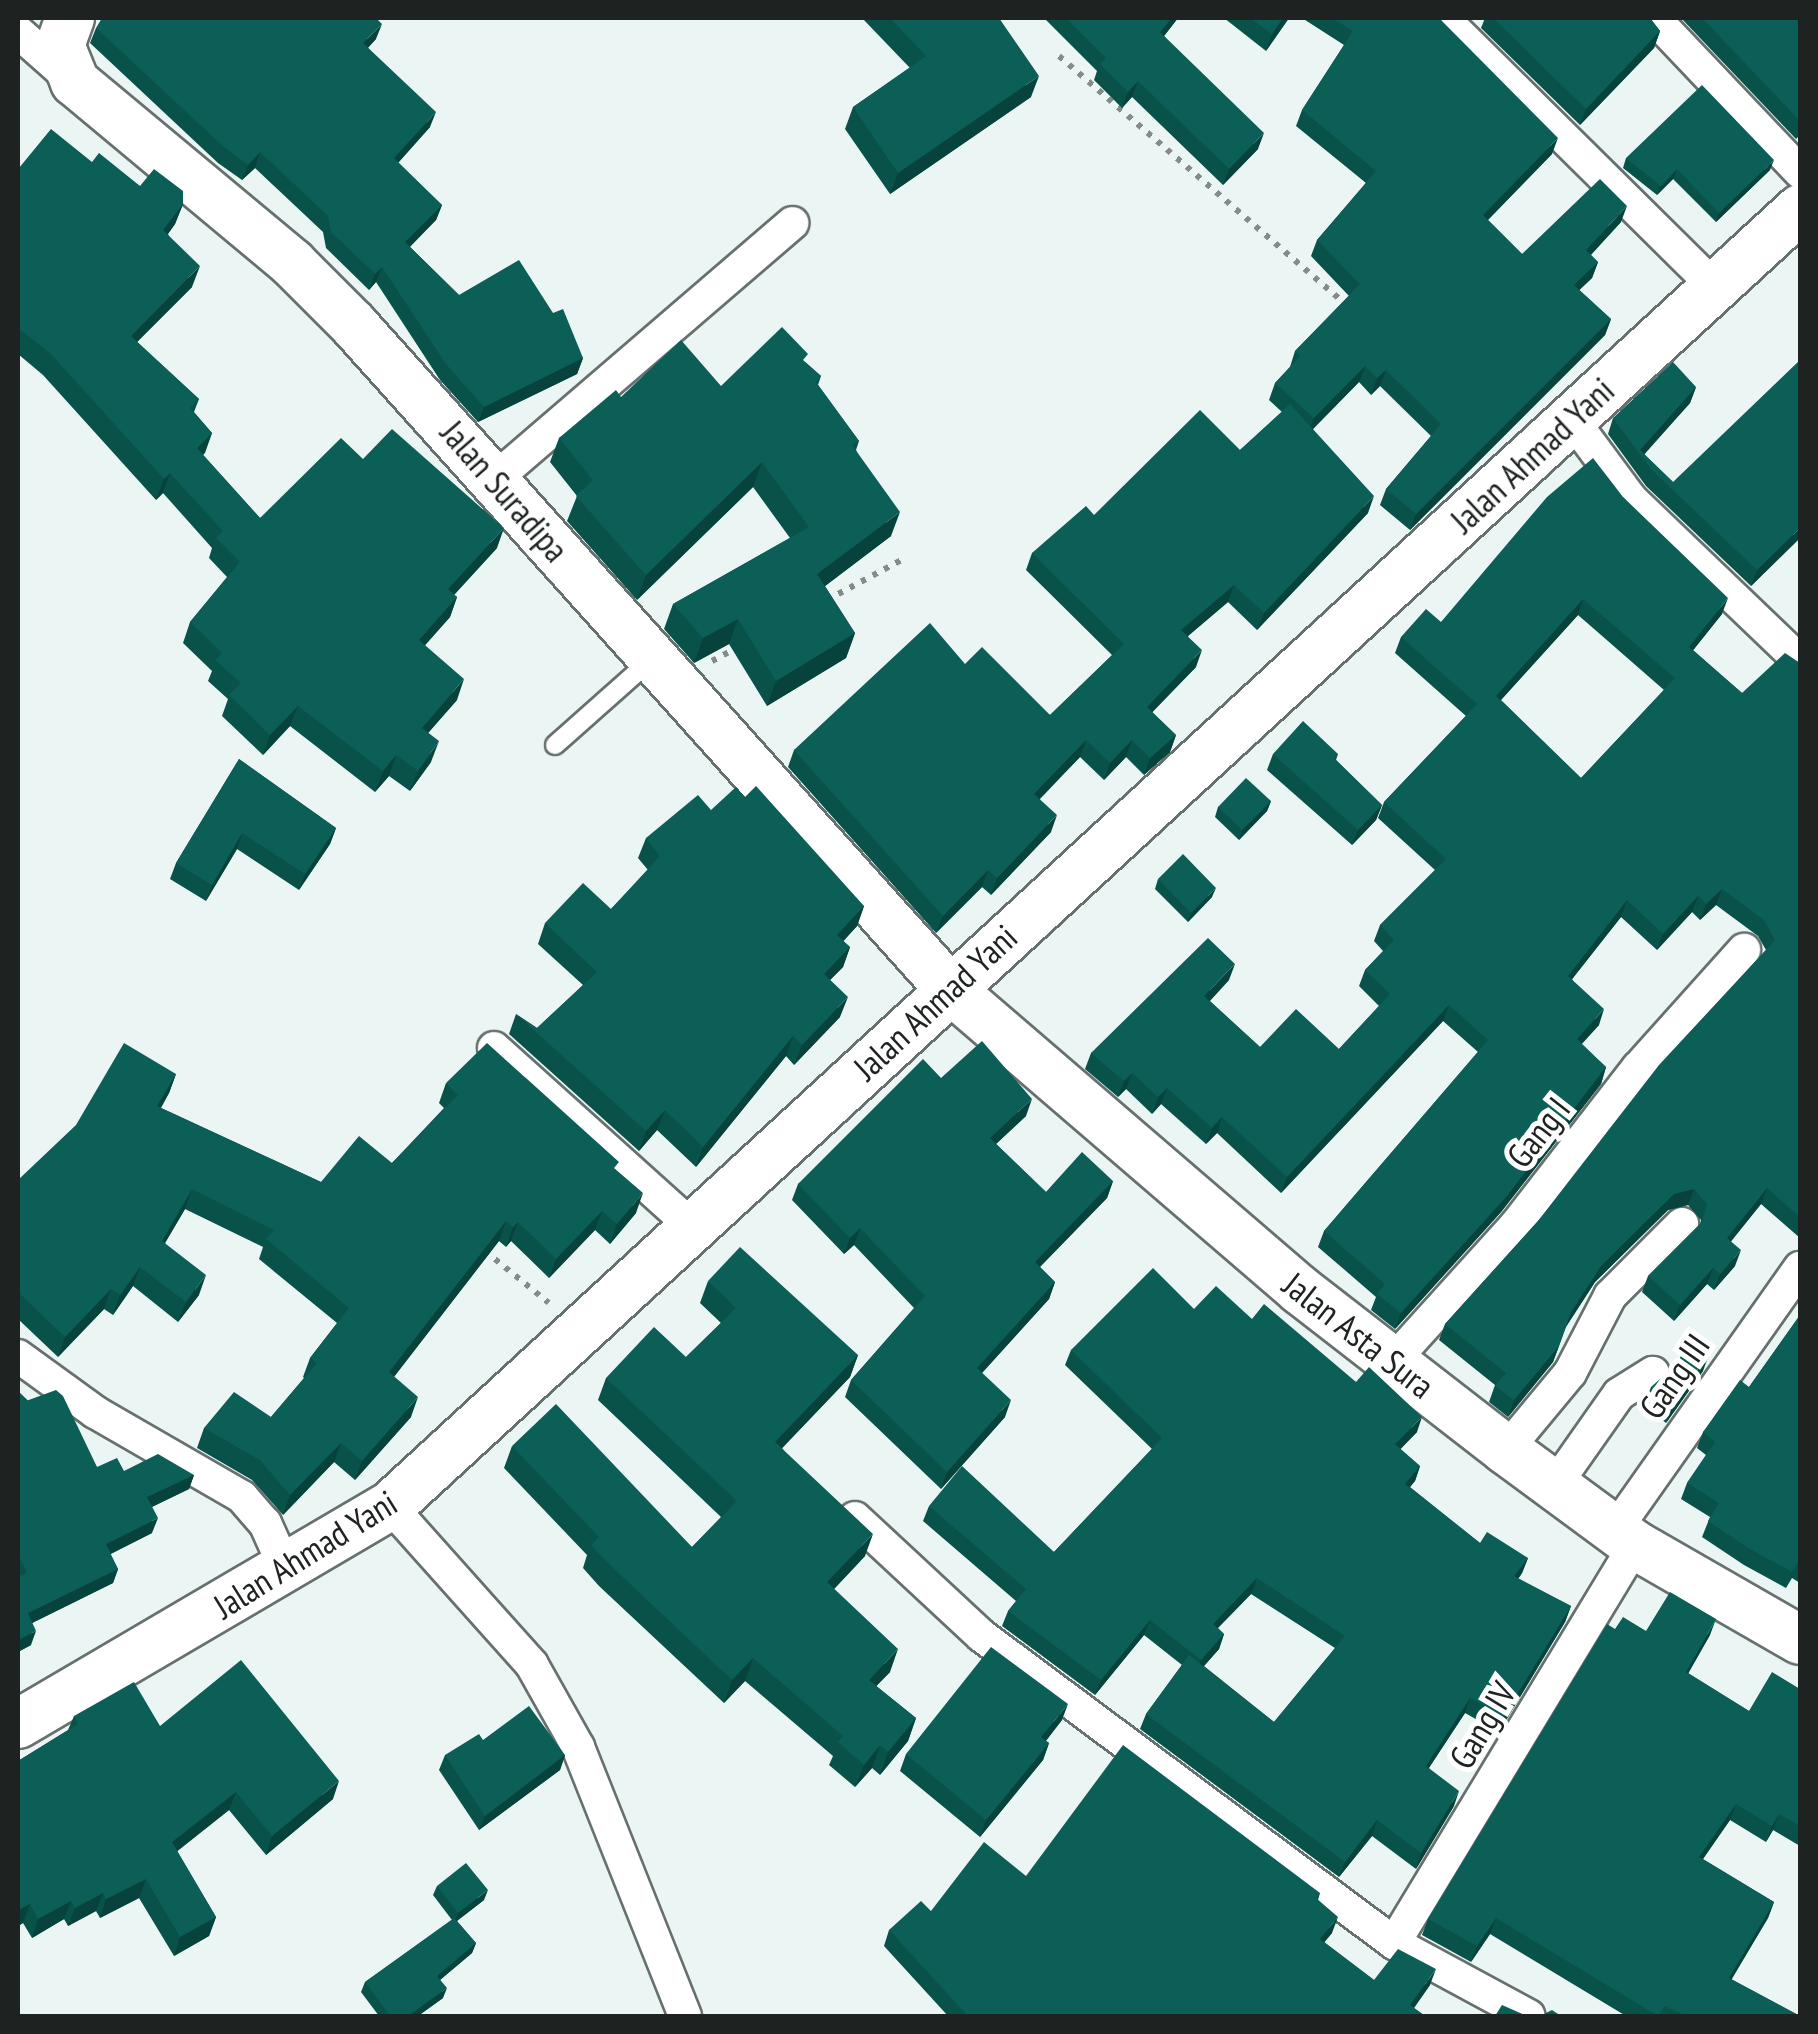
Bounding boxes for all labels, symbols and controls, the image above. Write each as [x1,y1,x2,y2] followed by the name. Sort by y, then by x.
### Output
[1441,368,1623,542] street label: Jalan Ahmad Yani
[432,412,578,570] street label: Jalan Suradipa
[844,915,1026,1089] street label: Jalan Ahmad Yani
[1498,1089,1578,1175] street label: Gang I
[1275,1263,1443,1407] street label: Jalan Asta Sura
[1630,1326,1718,1426] street label: Gang III
[205,1481,405,1627] street label: Jalan Ahmad Yani
[1440,1674,1524,1776] street label: Gang IV

